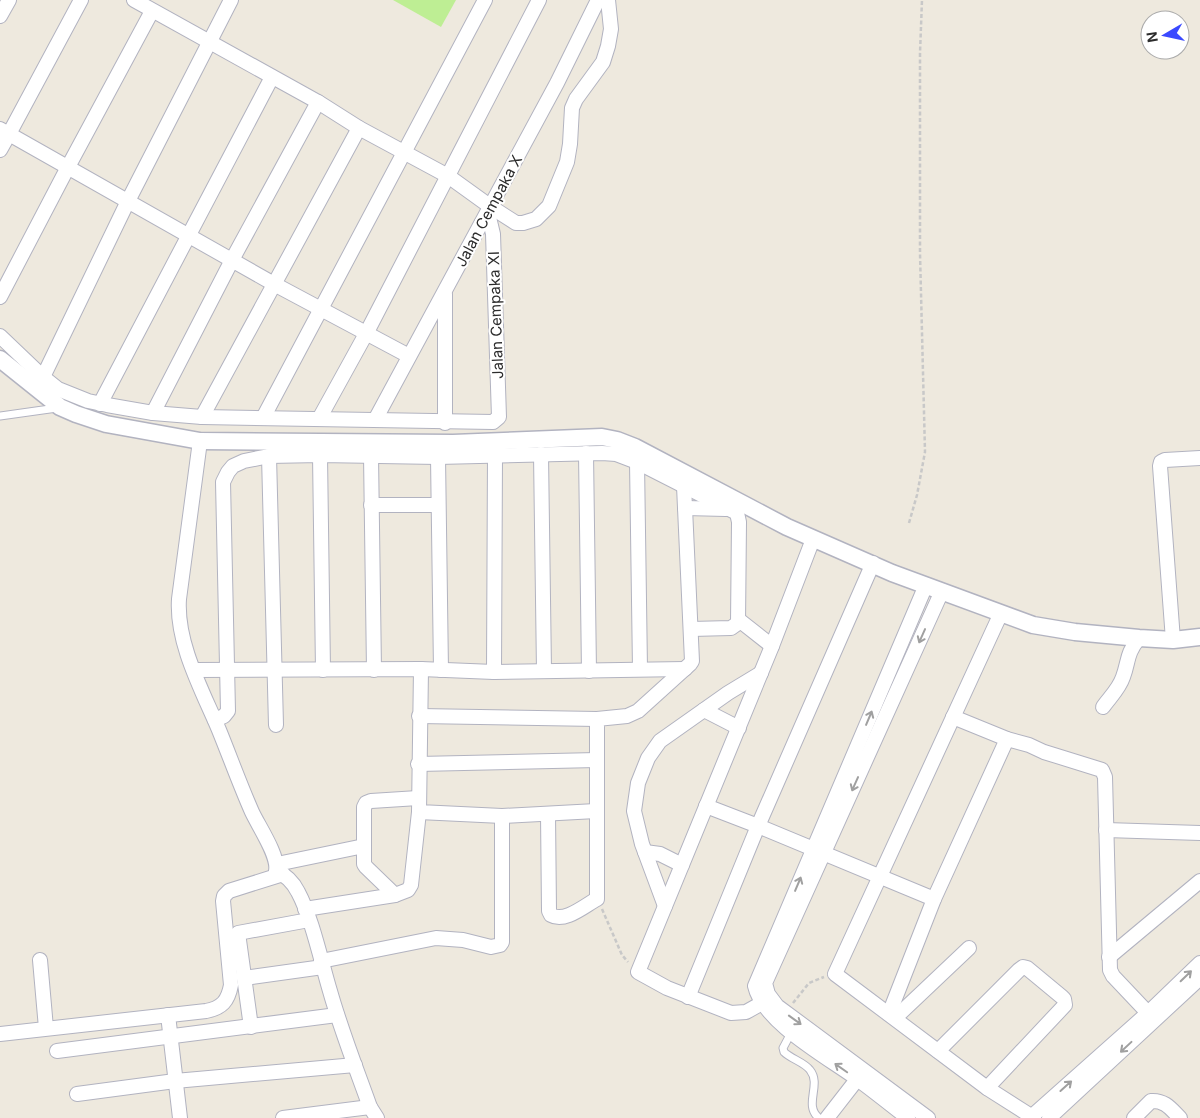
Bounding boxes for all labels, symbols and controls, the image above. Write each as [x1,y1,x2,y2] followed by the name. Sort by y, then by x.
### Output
[1140,10,1190,60] north arrow
[1142,31,1161,44] text: N
[451,152,526,270] street label: Jalan Cempaka X
[484,251,507,379] street label: Jalan Cempaka XI
[916,628,926,643] one-way arrow
[864,711,874,726] one-way arrow
[849,776,859,791] one-way arrow
[793,877,803,892] one-way arrow
[1180,970,1193,982] one-way arrow
[788,1015,802,1025] one-way arrow
[1119,1041,1132,1053] one-way arrow
[834,1063,848,1073] one-way arrow
[1060,1080,1073,1091] one-way arrow

